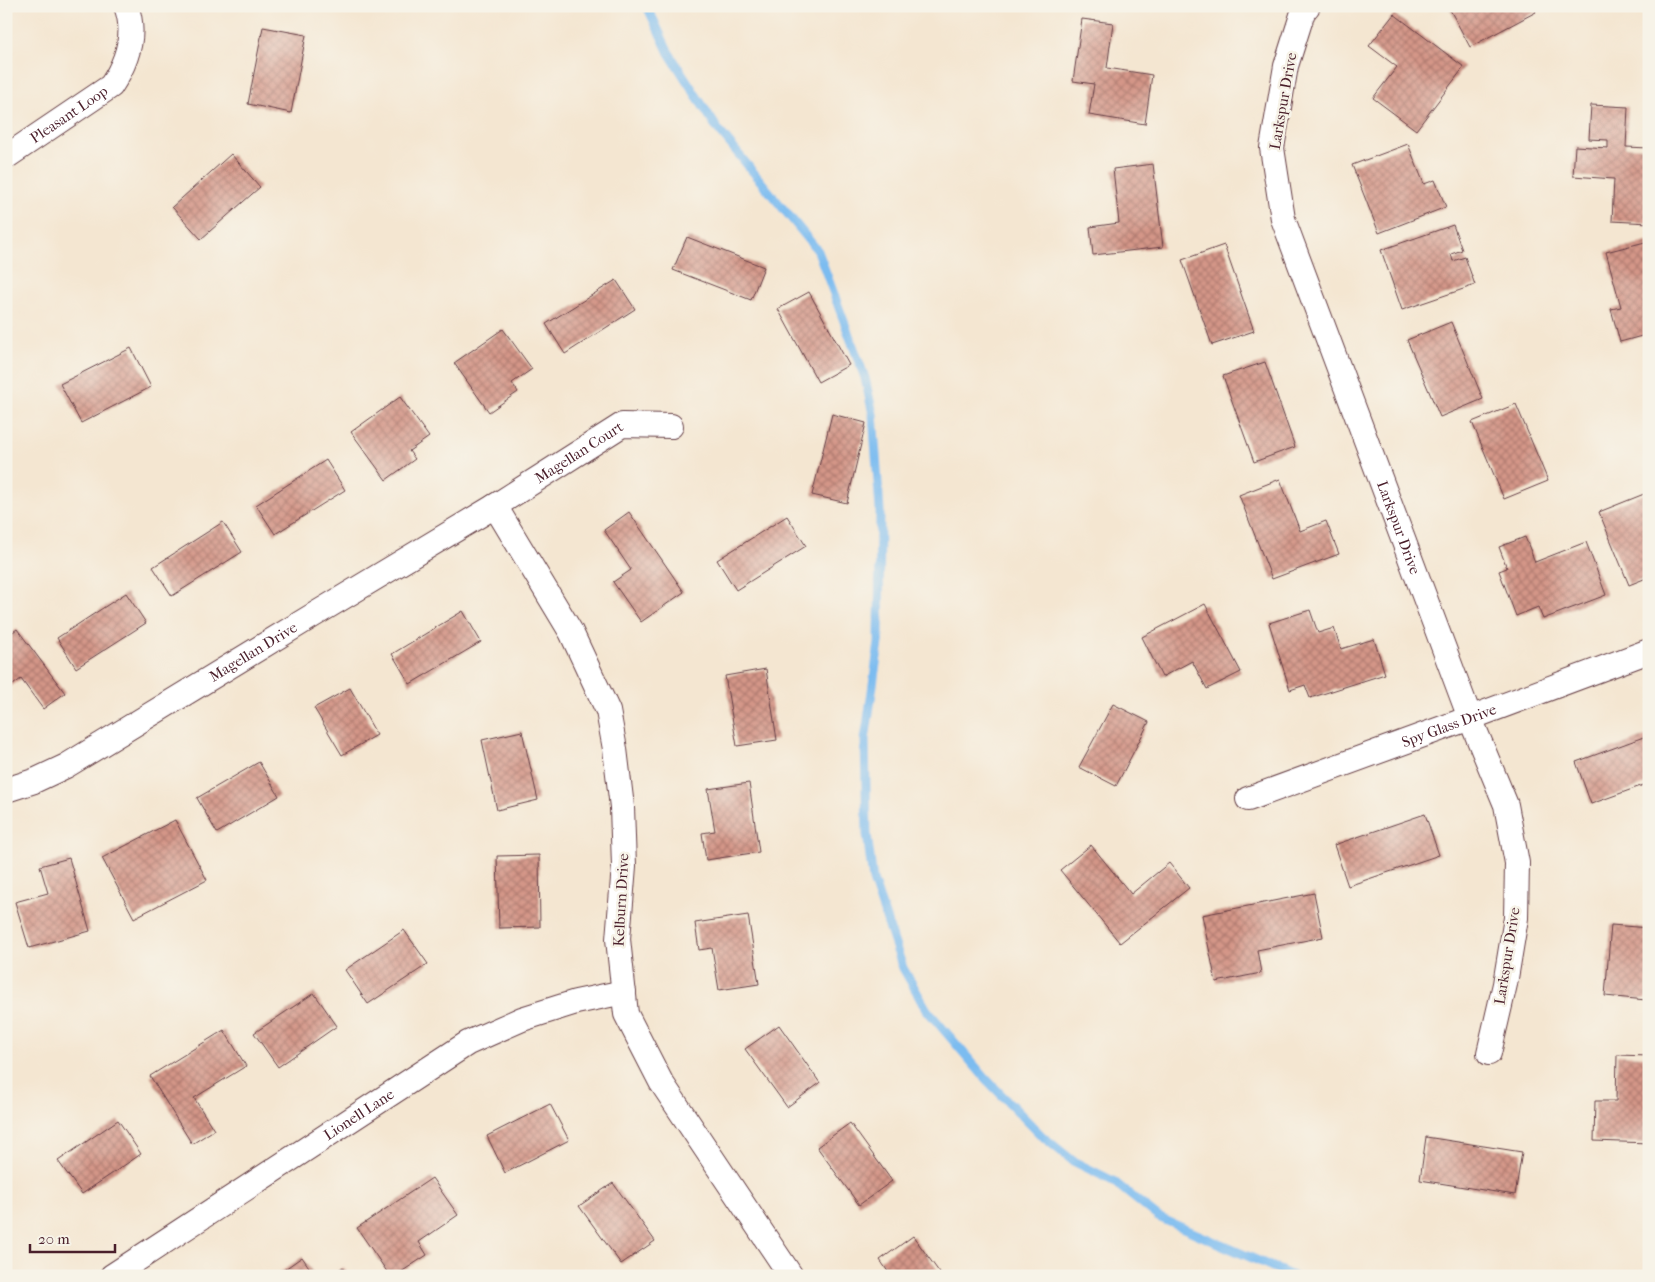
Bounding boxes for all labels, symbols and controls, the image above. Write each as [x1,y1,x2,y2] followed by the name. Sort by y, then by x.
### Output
[1266,50,1300,151] street label: Larkspur Drive
[27,82,111,147] street label: Pleasant Loop
[532,417,627,487] street label: Magellan Court
[1373,478,1425,577] street label: Larkspur Drive
[206,618,301,686] street label: Magellan Drive
[1399,700,1499,751] street label: Spy Glass Drive
[610,852,632,947] street label: Kelburn Drive
[1490,905,1524,1006] street label: Larkspur Drive
[320,1085,398,1144] street label: Lionell Lane
[30,1222,115,1254] scale bar
[38,1230,70,1248] text: 20 m

